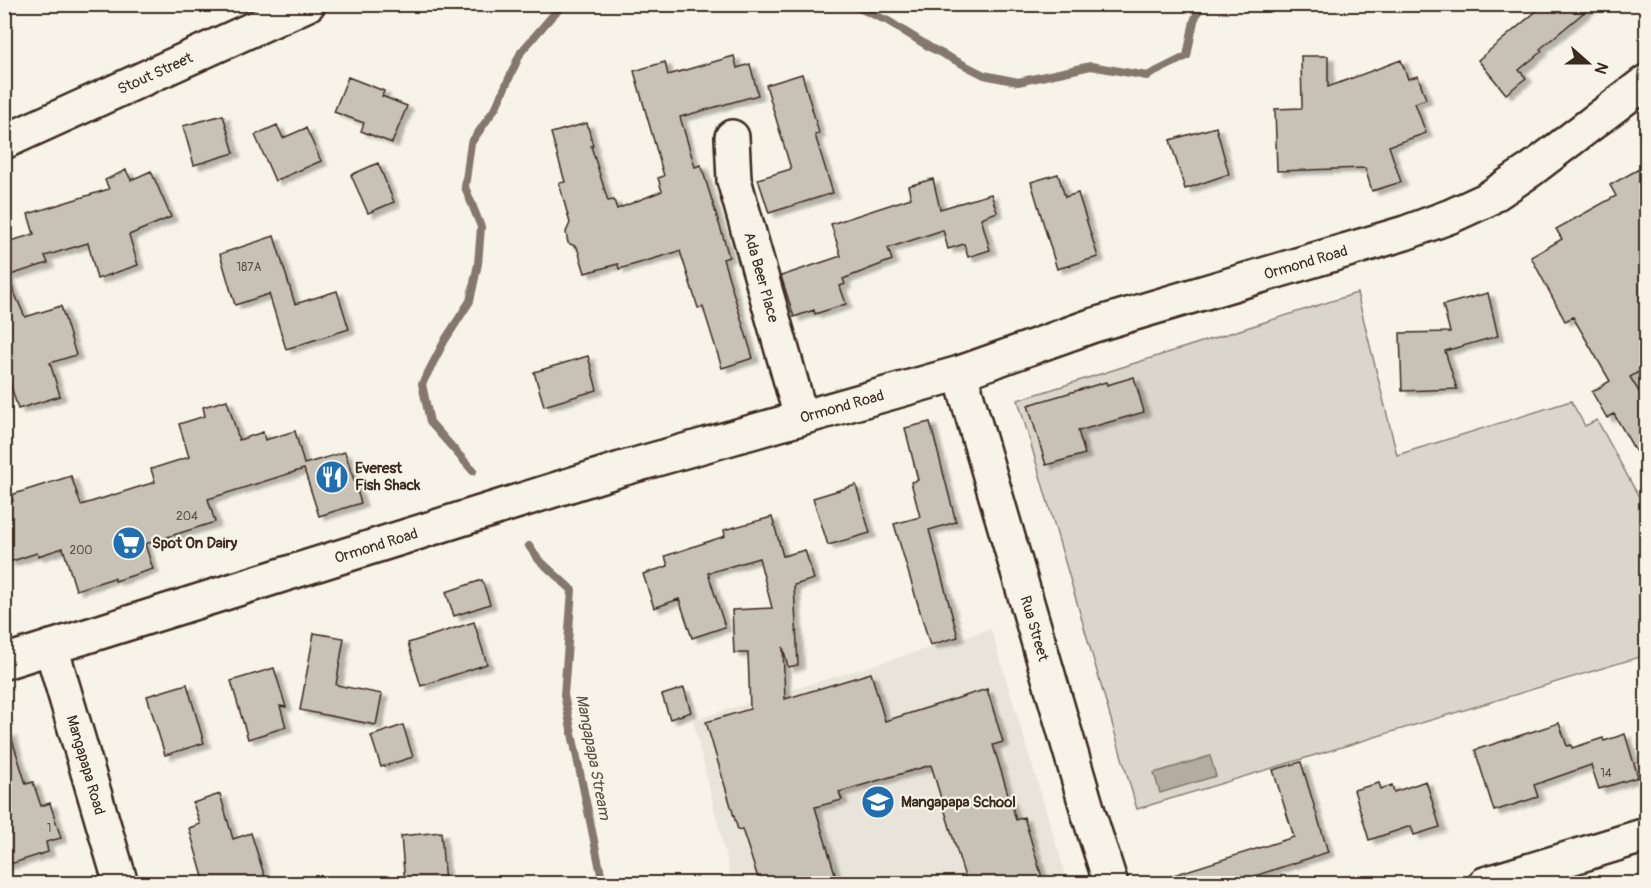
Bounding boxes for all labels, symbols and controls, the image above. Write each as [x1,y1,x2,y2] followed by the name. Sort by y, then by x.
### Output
[1558,33,1618,93] north arrow
[115,48,197,99] street label: Stout Street
[1590,59,1612,77] text: N
[740,230,783,325] street label: Ada Beer Place
[1262,241,1350,284] street label: Ormond Road
[237,260,262,275] house number: 187A
[798,386,886,427] street label: Ormond Road
[314,459,350,495] restaurant icon: Everest Fish Shack
[355,459,421,495] place label: Everest Fish Shack
[176,509,198,524] house number: 204
[332,524,420,568] street label: Ormond Road
[111,525,147,561] supermarket icon: Spot On Dairy
[152,534,238,553] place label: Spot On Dairy
[69,543,93,558] house number: 200
[1016,593,1053,664] street label: Rua Street
[571,693,615,822] water label: Mangapapa Stream
[62,713,110,817] street label: Mangapapa Road
[1600,766,1612,781] house number: 14
[860,784,896,820] school or university icon: Mangapapa School
[901,793,1016,812] place label: Mangapapa School
[47,821,51,836] house number: 1

